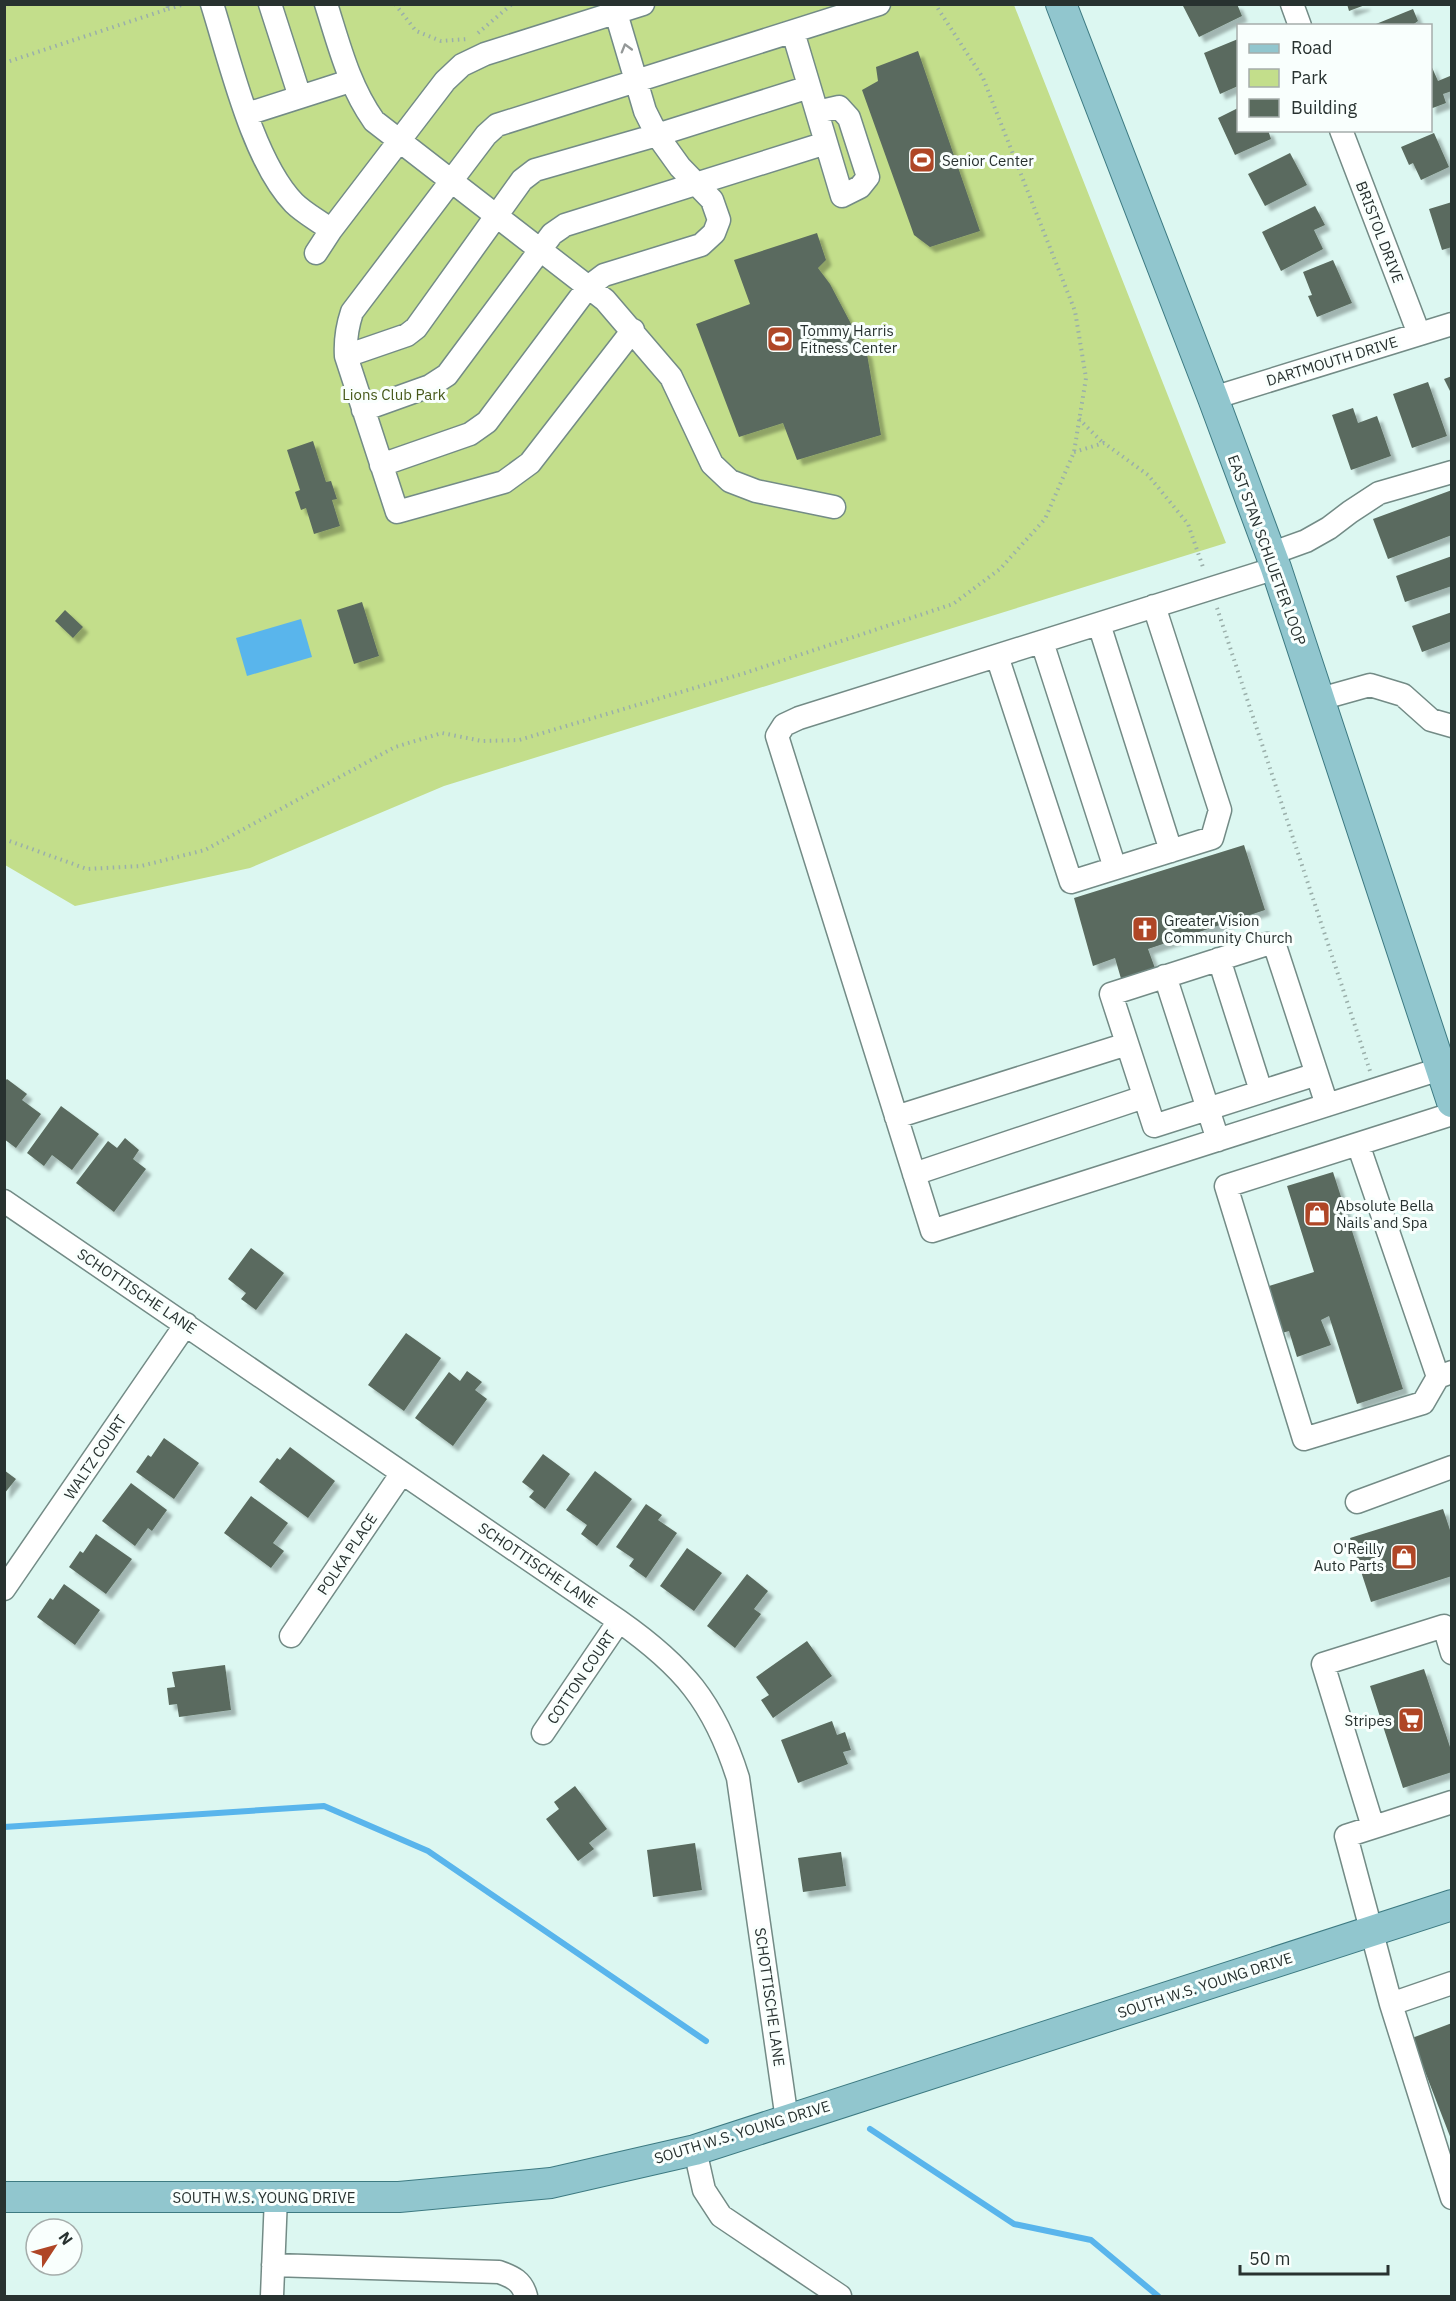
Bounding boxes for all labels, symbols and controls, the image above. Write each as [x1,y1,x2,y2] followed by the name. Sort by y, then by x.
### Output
[1237,24,1432,132] legend
[1291,36,1332,59] text: Road
[621,43,633,54] one-way arrow
[1291,66,1328,89] text: Park
[1291,96,1358,119] text: Building
[907,145,937,175] sports icon: Senior Center
[942,151,1034,170] place label: Senior Center
[1352,178,1408,286] street label: BRISTOL DRIVE
[800,321,898,357] place label: Tommy Harris Fitness Center
[765,324,795,354] sports icon: Tommy Harris Fitness Center
[1264,332,1400,390] street label: DARTMOUTH DRIVE
[342,385,446,404] park label: Lions Club Park
[1224,452,1310,648] street label: EAST STAN SCHLUETER LOOP
[1164,911,1293,947] place label: Greater Vision Community Church
[1130,914,1160,944] church icon: Greater Vision Community Church
[1336,1196,1434,1232] place label: Absolute Bella Nails and Spa
[1302,1199,1332,1229] shop icon: Absolute Bella Nails and Spa
[74,1244,200,1338] street label: SCHOTTISCHE LANE
[60,1411,130,1503] street label: WALTZ COURT
[313,1510,381,1598] street label: POLKA PLACE
[475,1518,601,1612] street label: SCHOTTISCHE LANE
[1314,1539,1385,1575] place label: O'Reilly Auto Parts
[1389,1542,1419,1572] shop icon: O'Reilly Auto Parts
[543,1626,620,1728] street label: COTTON COURT
[1396,1705,1426,1735] supermarket icon: Stripes
[1345,1711,1392,1730] place label: Stripes
[751,1926,789,2068] street label: SCHOTTISCHE LANE
[1115,1948,1295,2022] street label: SOUTH W.S. YOUNG DRIVE
[652,2096,832,2168] street label: SOUTH W.S. YOUNG DRIVE
[173,2188,355,2207] street label: SOUTH W.S. YOUNG DRIVE
[24,2217,84,2277] north arrow
[55,2228,78,2249] text: N
[1240,2238,1388,2276] scale bar
[1249,2247,1291,2270] text: 50 m

